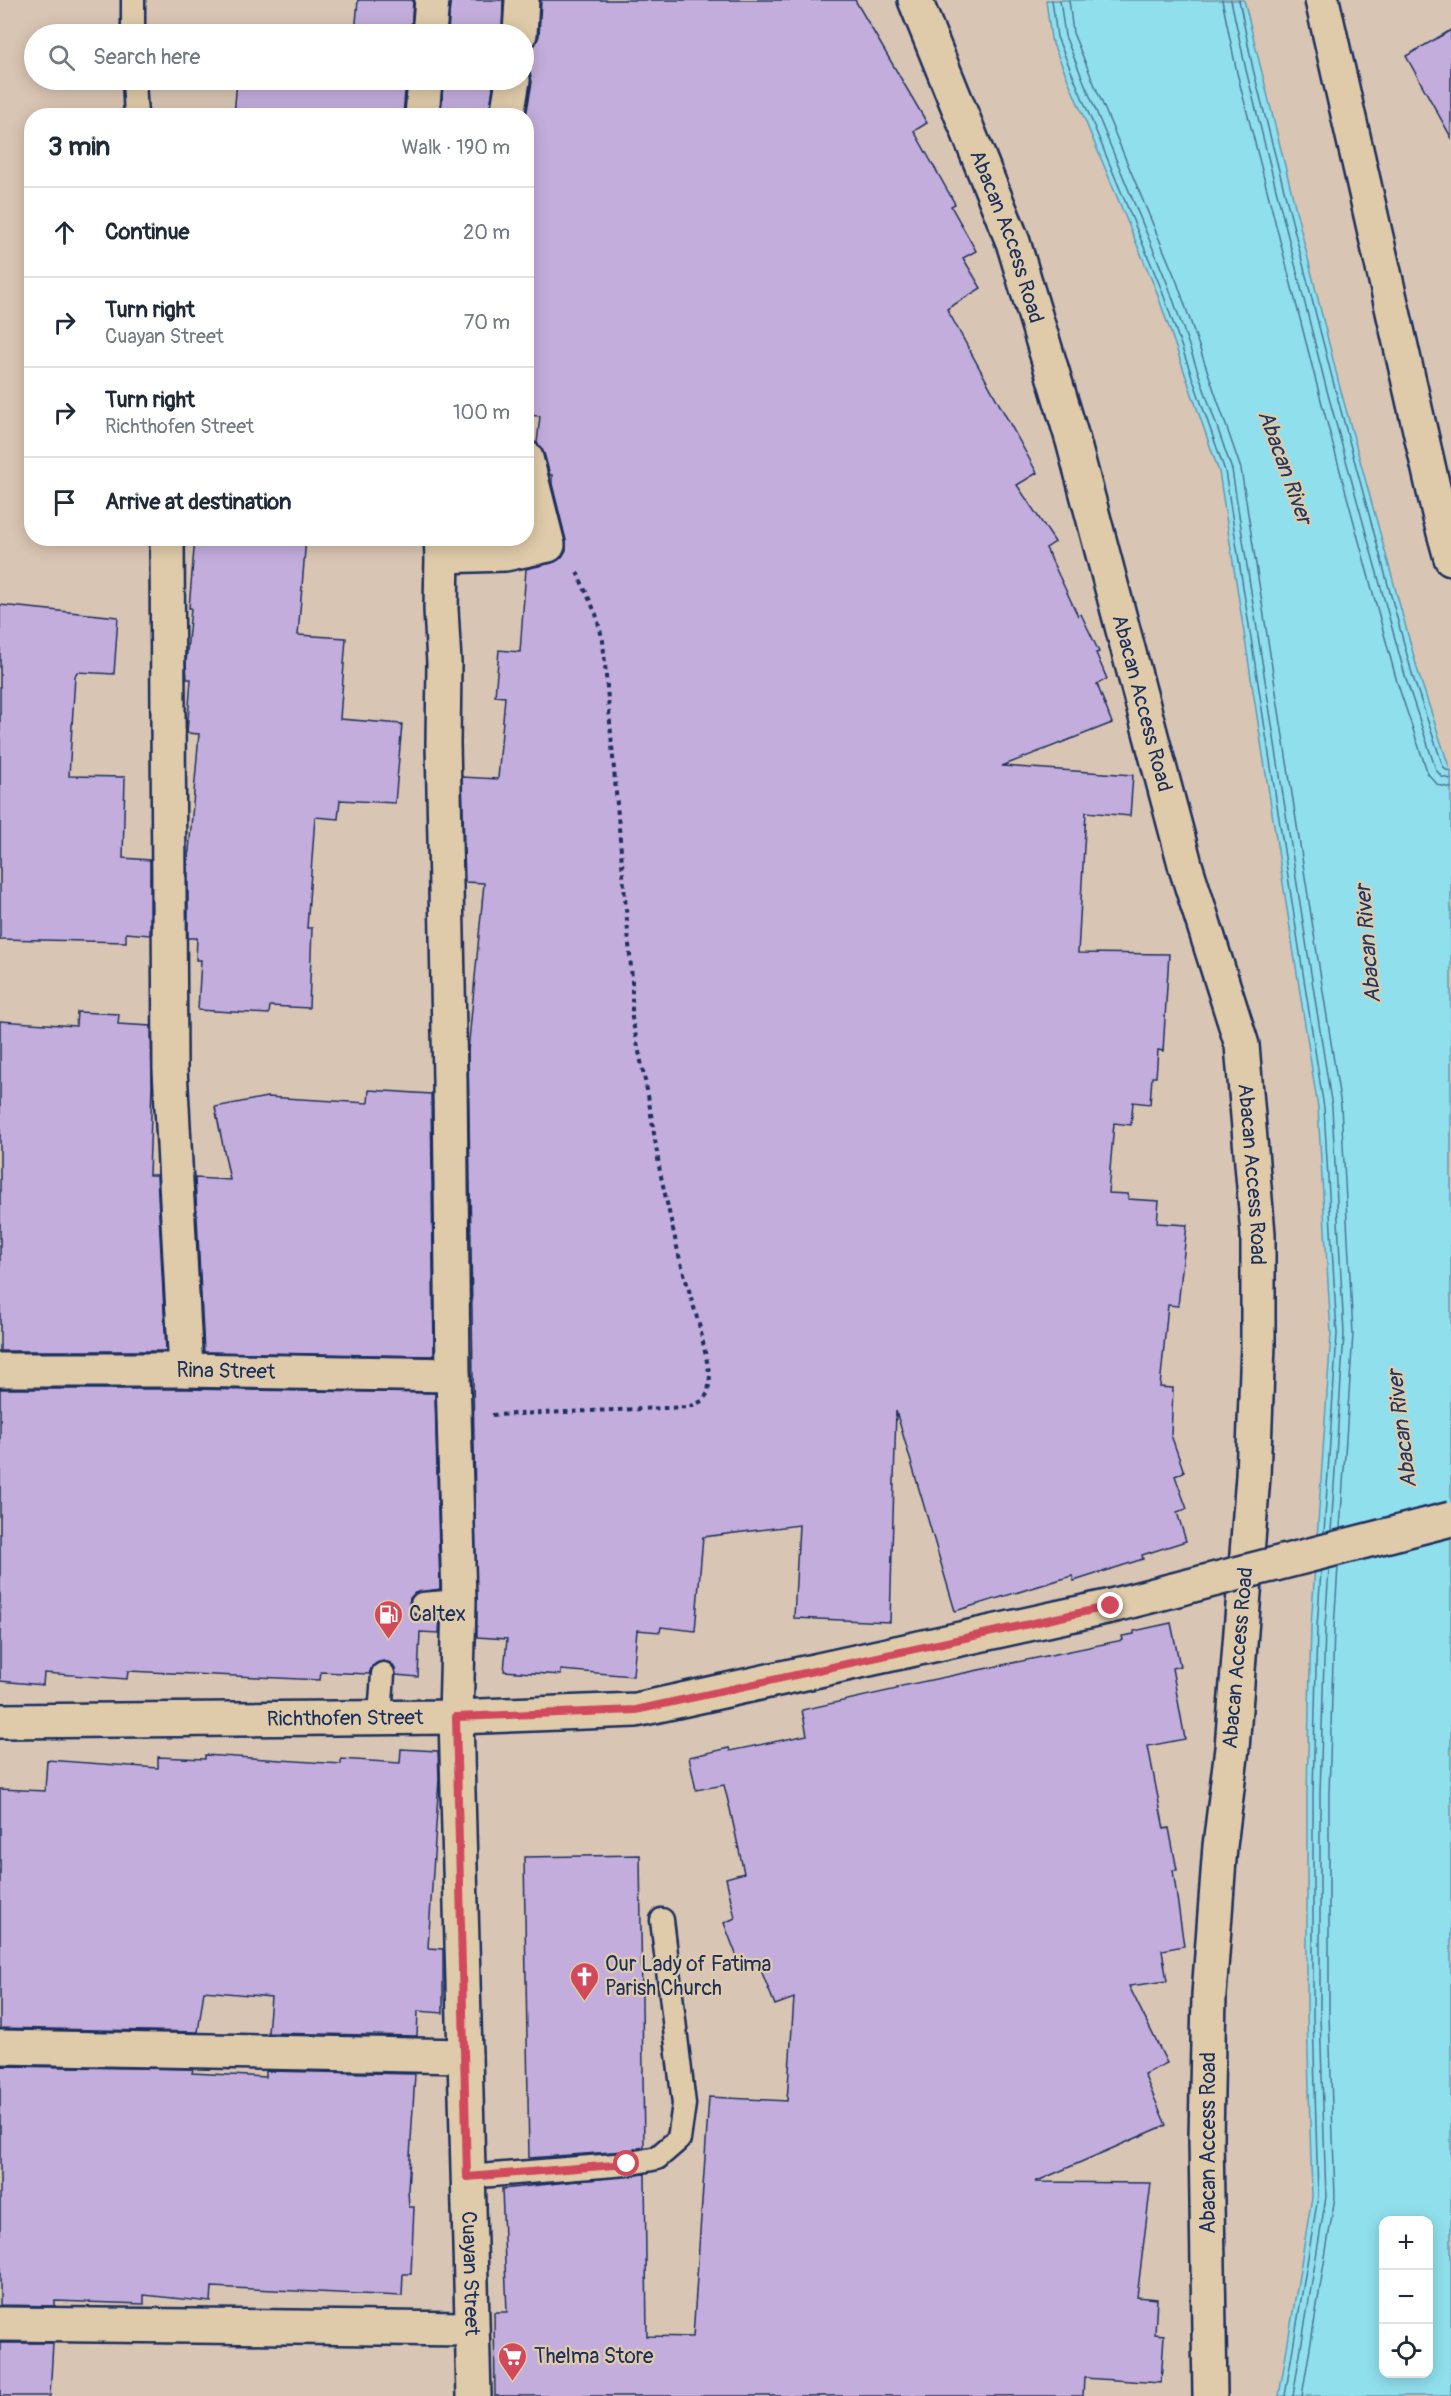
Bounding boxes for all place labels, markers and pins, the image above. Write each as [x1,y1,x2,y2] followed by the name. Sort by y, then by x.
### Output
[372,1598,404,1640] fuel station icon: Caltex
[409,1601,466,1628] place label: Caltex
[605,1951,771,2002] place label: Our Lady of Fatima Parish Church
[568,1960,600,2002] church icon: Our Lady of Fatima Parish Church
[497,2340,529,2382] supermarket icon: Thelma Store
[534,2343,654,2370] place label: Thelma Store

